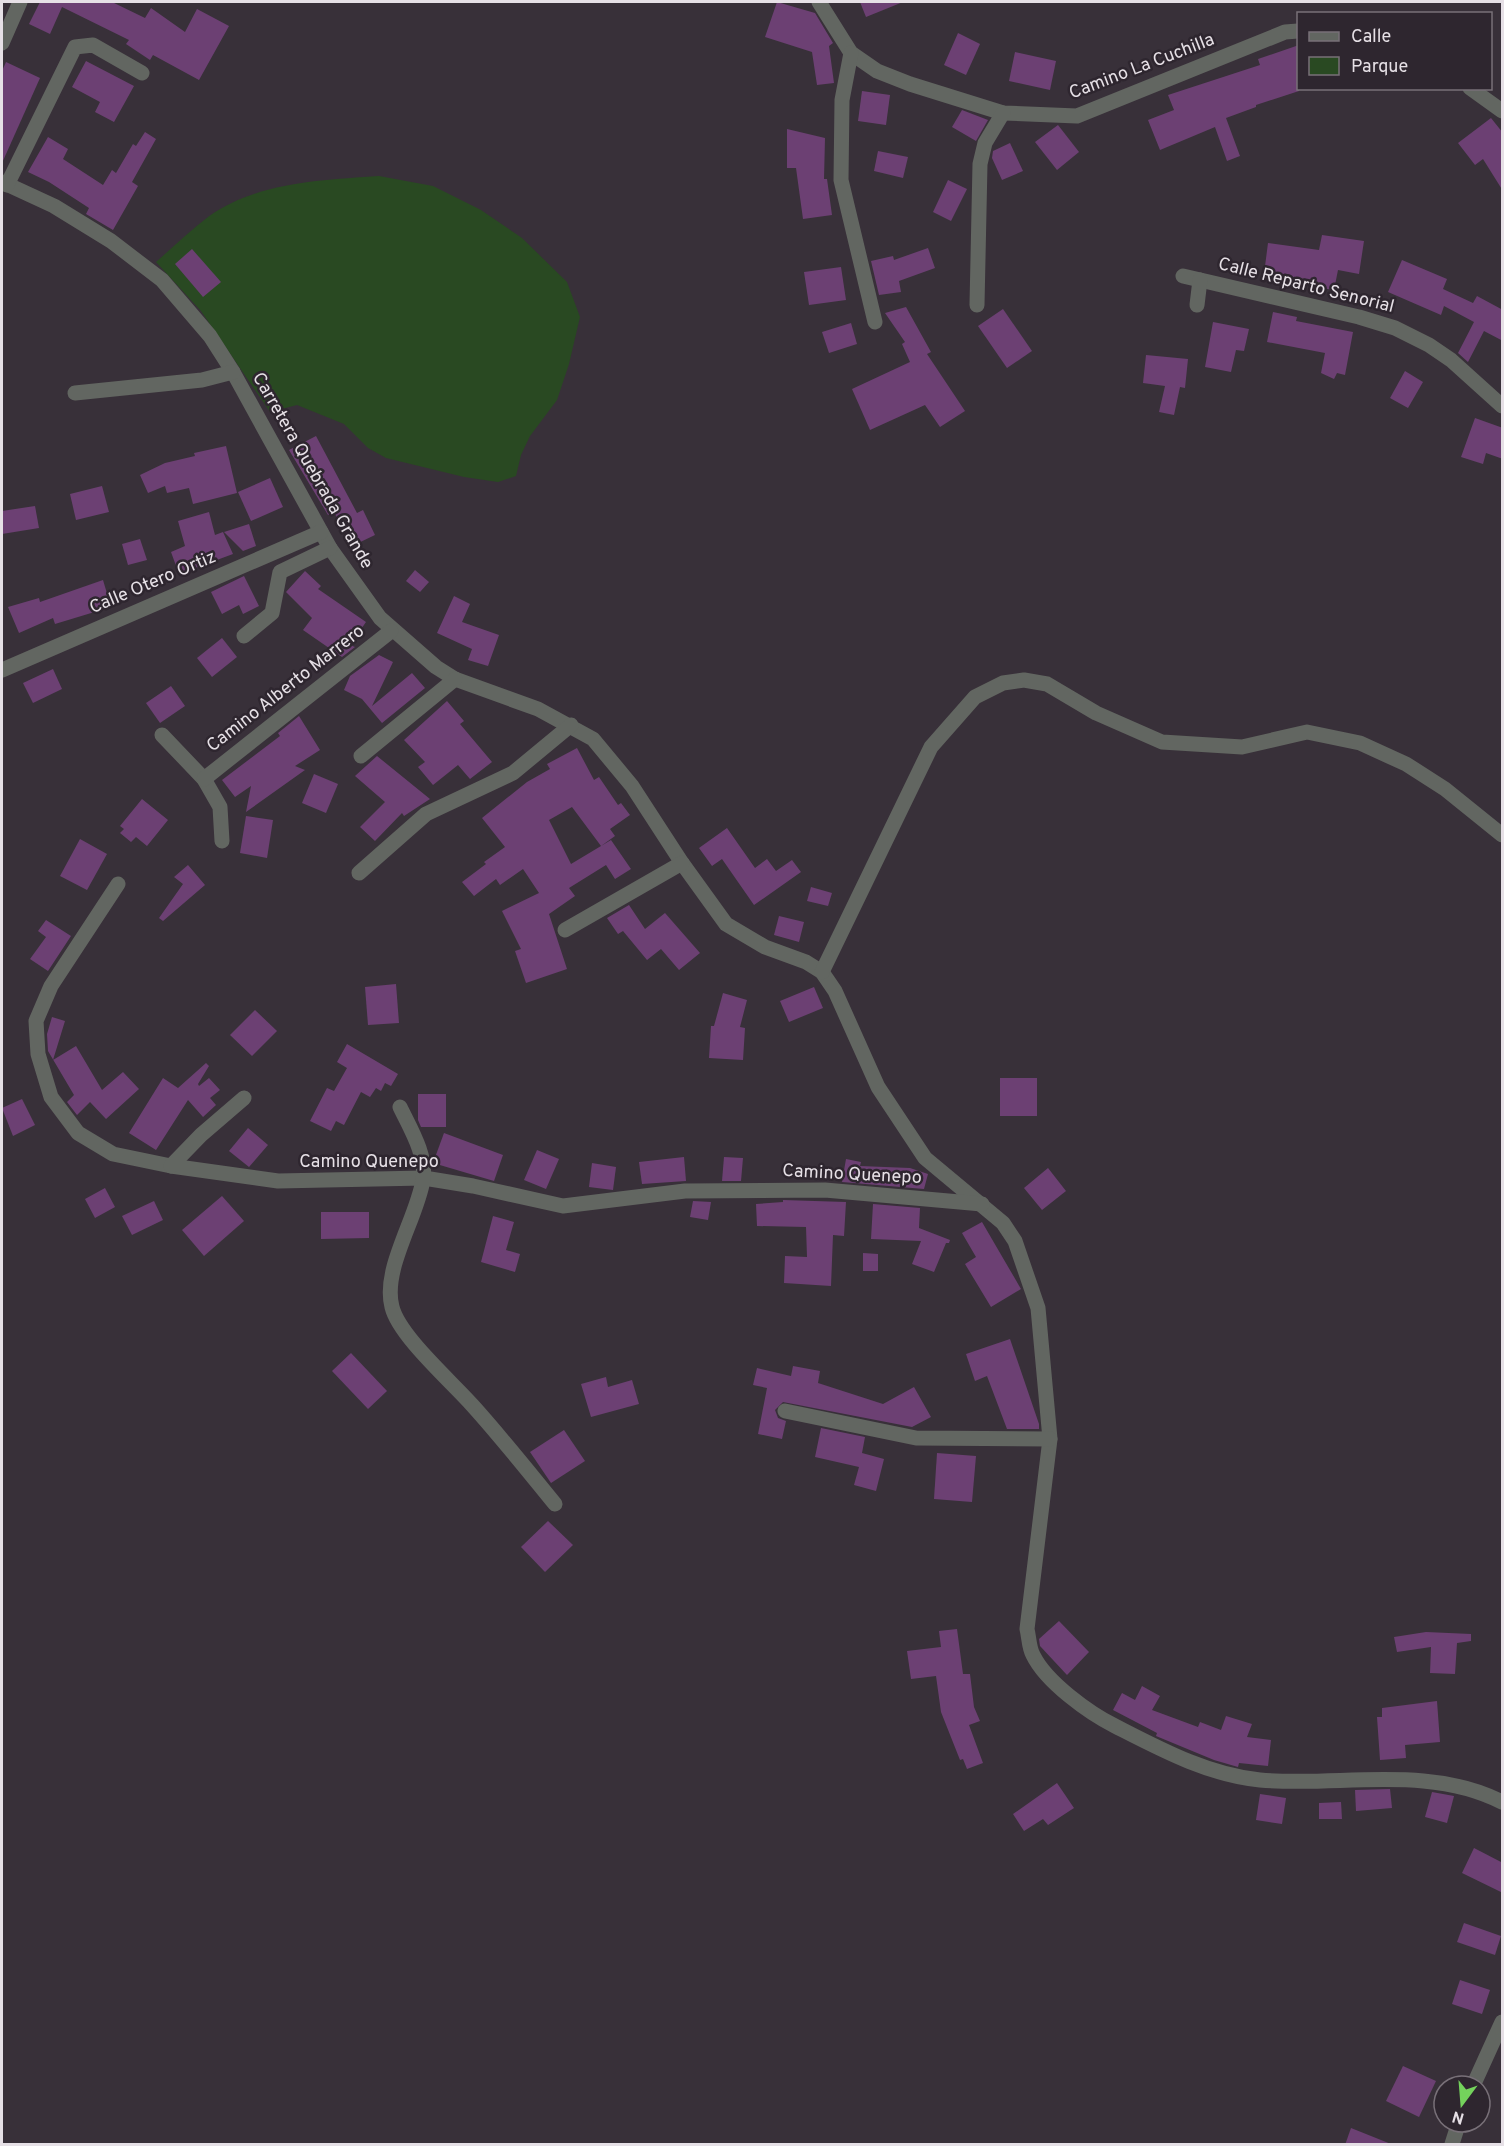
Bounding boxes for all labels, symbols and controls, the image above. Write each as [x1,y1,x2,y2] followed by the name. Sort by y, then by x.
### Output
[1297,12,1492,90] legend
[1351,26,1391,49] text: Calle
[1066,29,1218,105] street label: Camino La Cuchilla
[1351,56,1408,79] text: Parque
[1216,253,1396,319] street label: Calle Reparto Senorial
[246,369,378,573] street label: Carretera Quebrada Grande
[86,546,220,620] street label: Calle Otero Ortiz
[202,620,370,758] street label: Camino Alberto Marrero
[299,1151,439,1174] street label: Camino Quenepo
[782,1160,922,1190] street label: Camino Quenepo
[1432,2074,1492,2134] north arrow
[1450,2105,1467,2128] text: N

